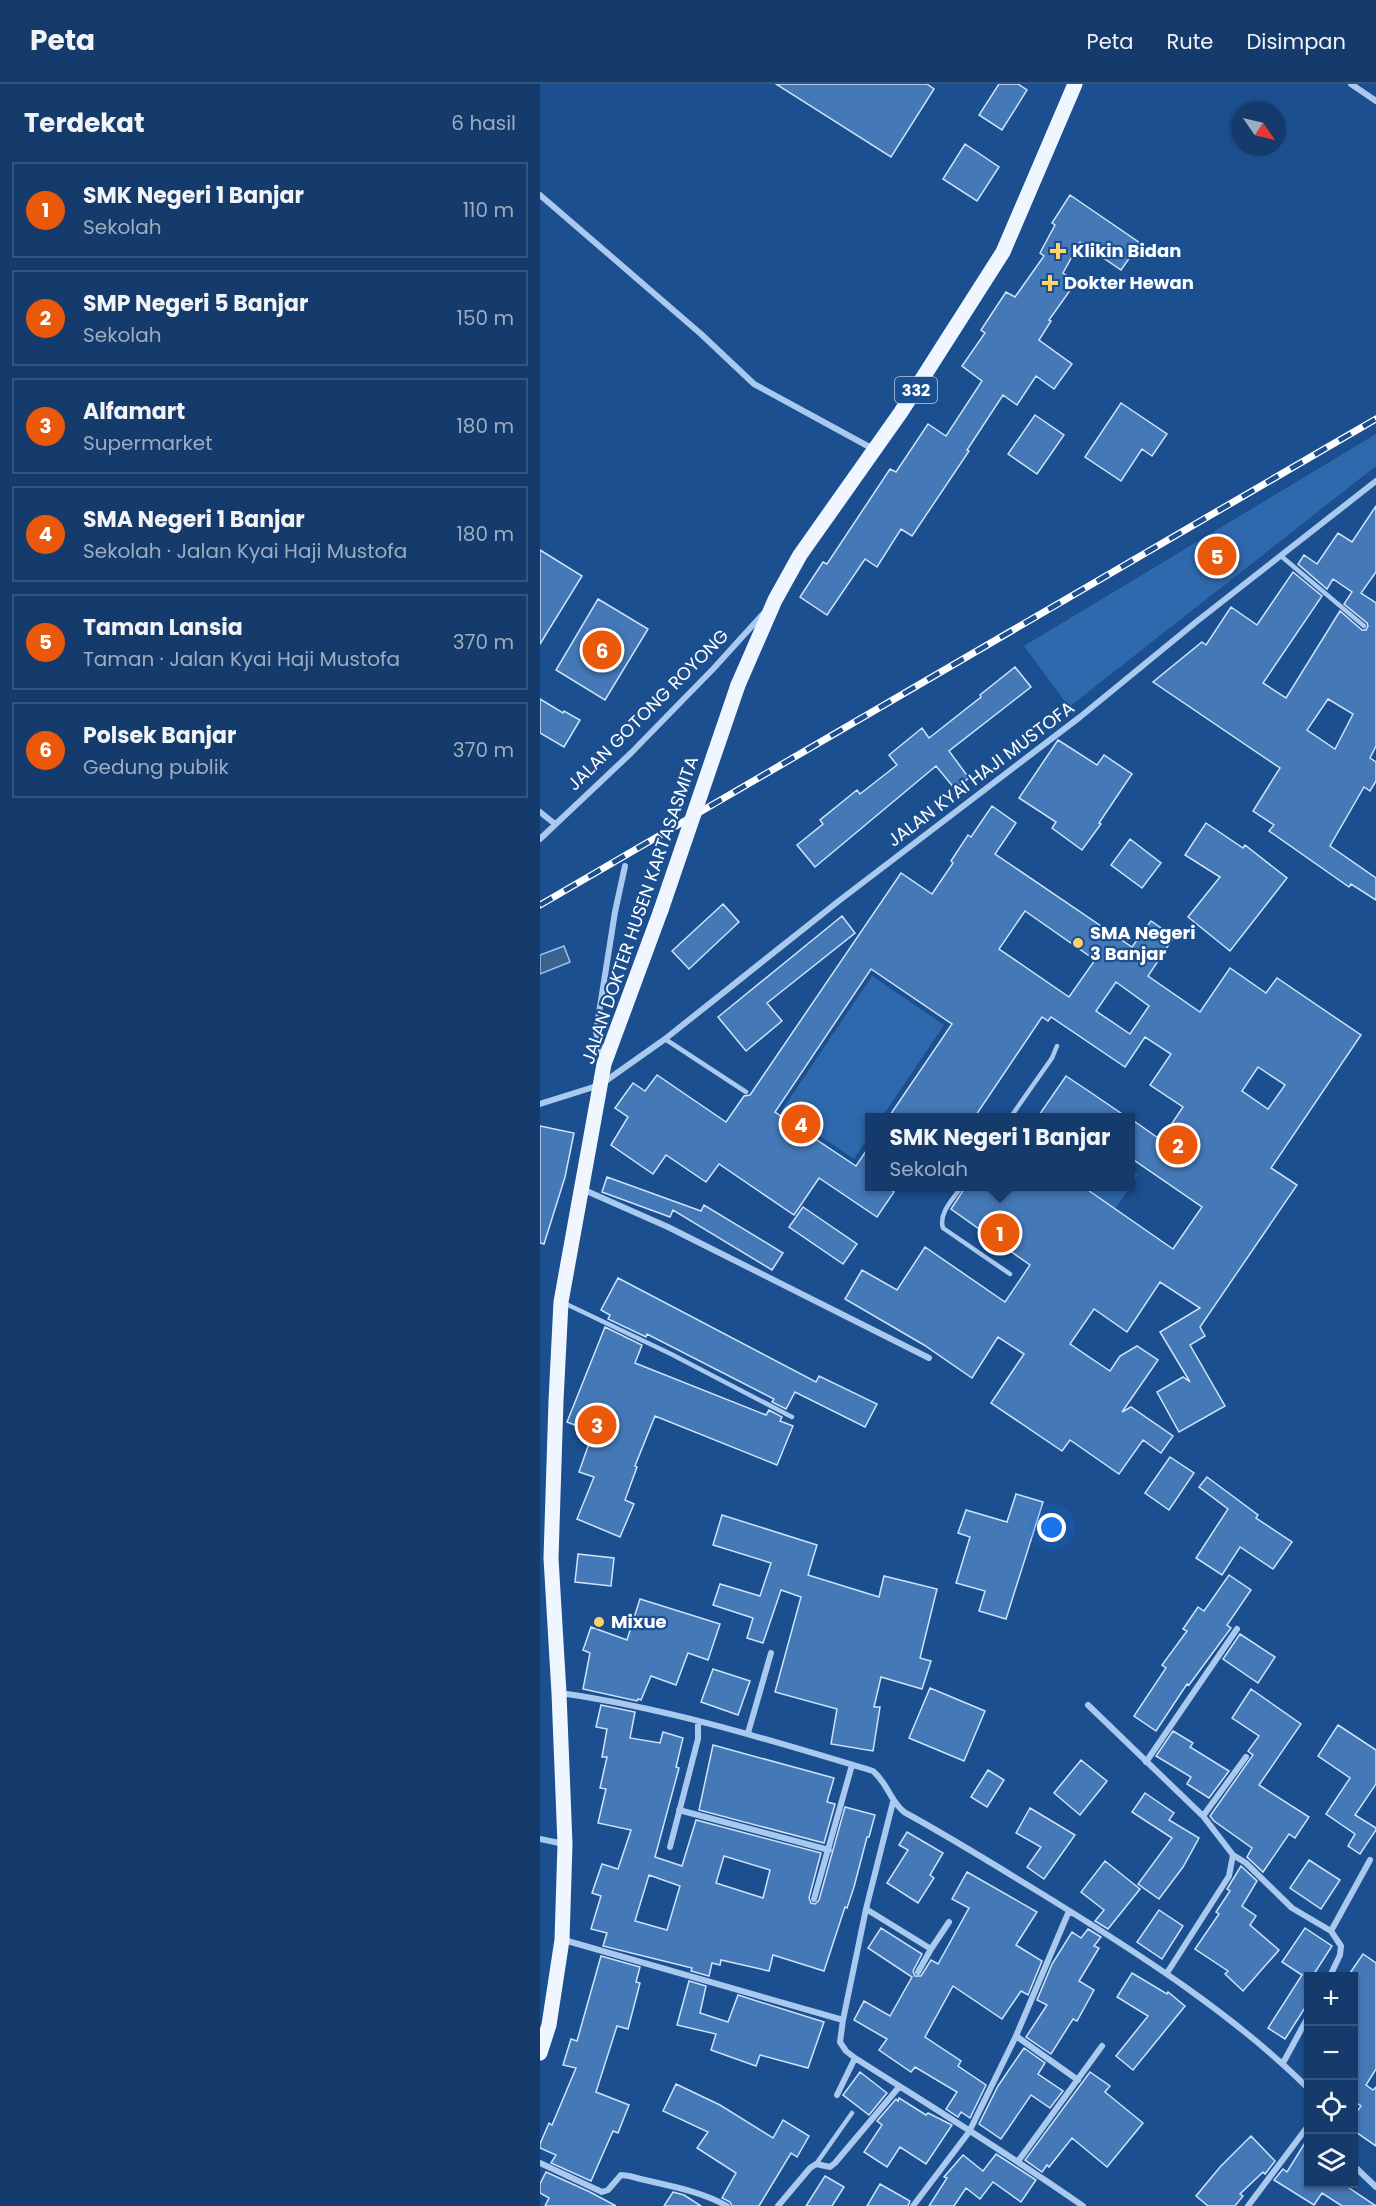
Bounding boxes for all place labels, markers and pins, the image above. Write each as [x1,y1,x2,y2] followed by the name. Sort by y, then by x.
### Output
[1072,238,1181,263] place label: Klikin Bidan
[1049,242,1067,260] marker: Klikin Bidan
[1064,270,1194,295] place label: Dokter Hewan
[1041,274,1059,292] marker: Dokter Hewan
[1198,534,1236,578] pin: 5
[582,628,622,672] pin: 6
[1090,920,1196,966] place label: SMA Negeri 3 Banjar
[1071,936,1085,950] marker: SMA Negeri 3 Banjar
[782,1102,820,1146] pin: 4
[1158,1122,1198,1168] pin: 2
[980,1210,1020,1256] pin: 1
[578,1402,616,1448] pin: 3
[611,1609,667,1634] place label: Mixue
[592,1615,606,1629] marker: Mixue

